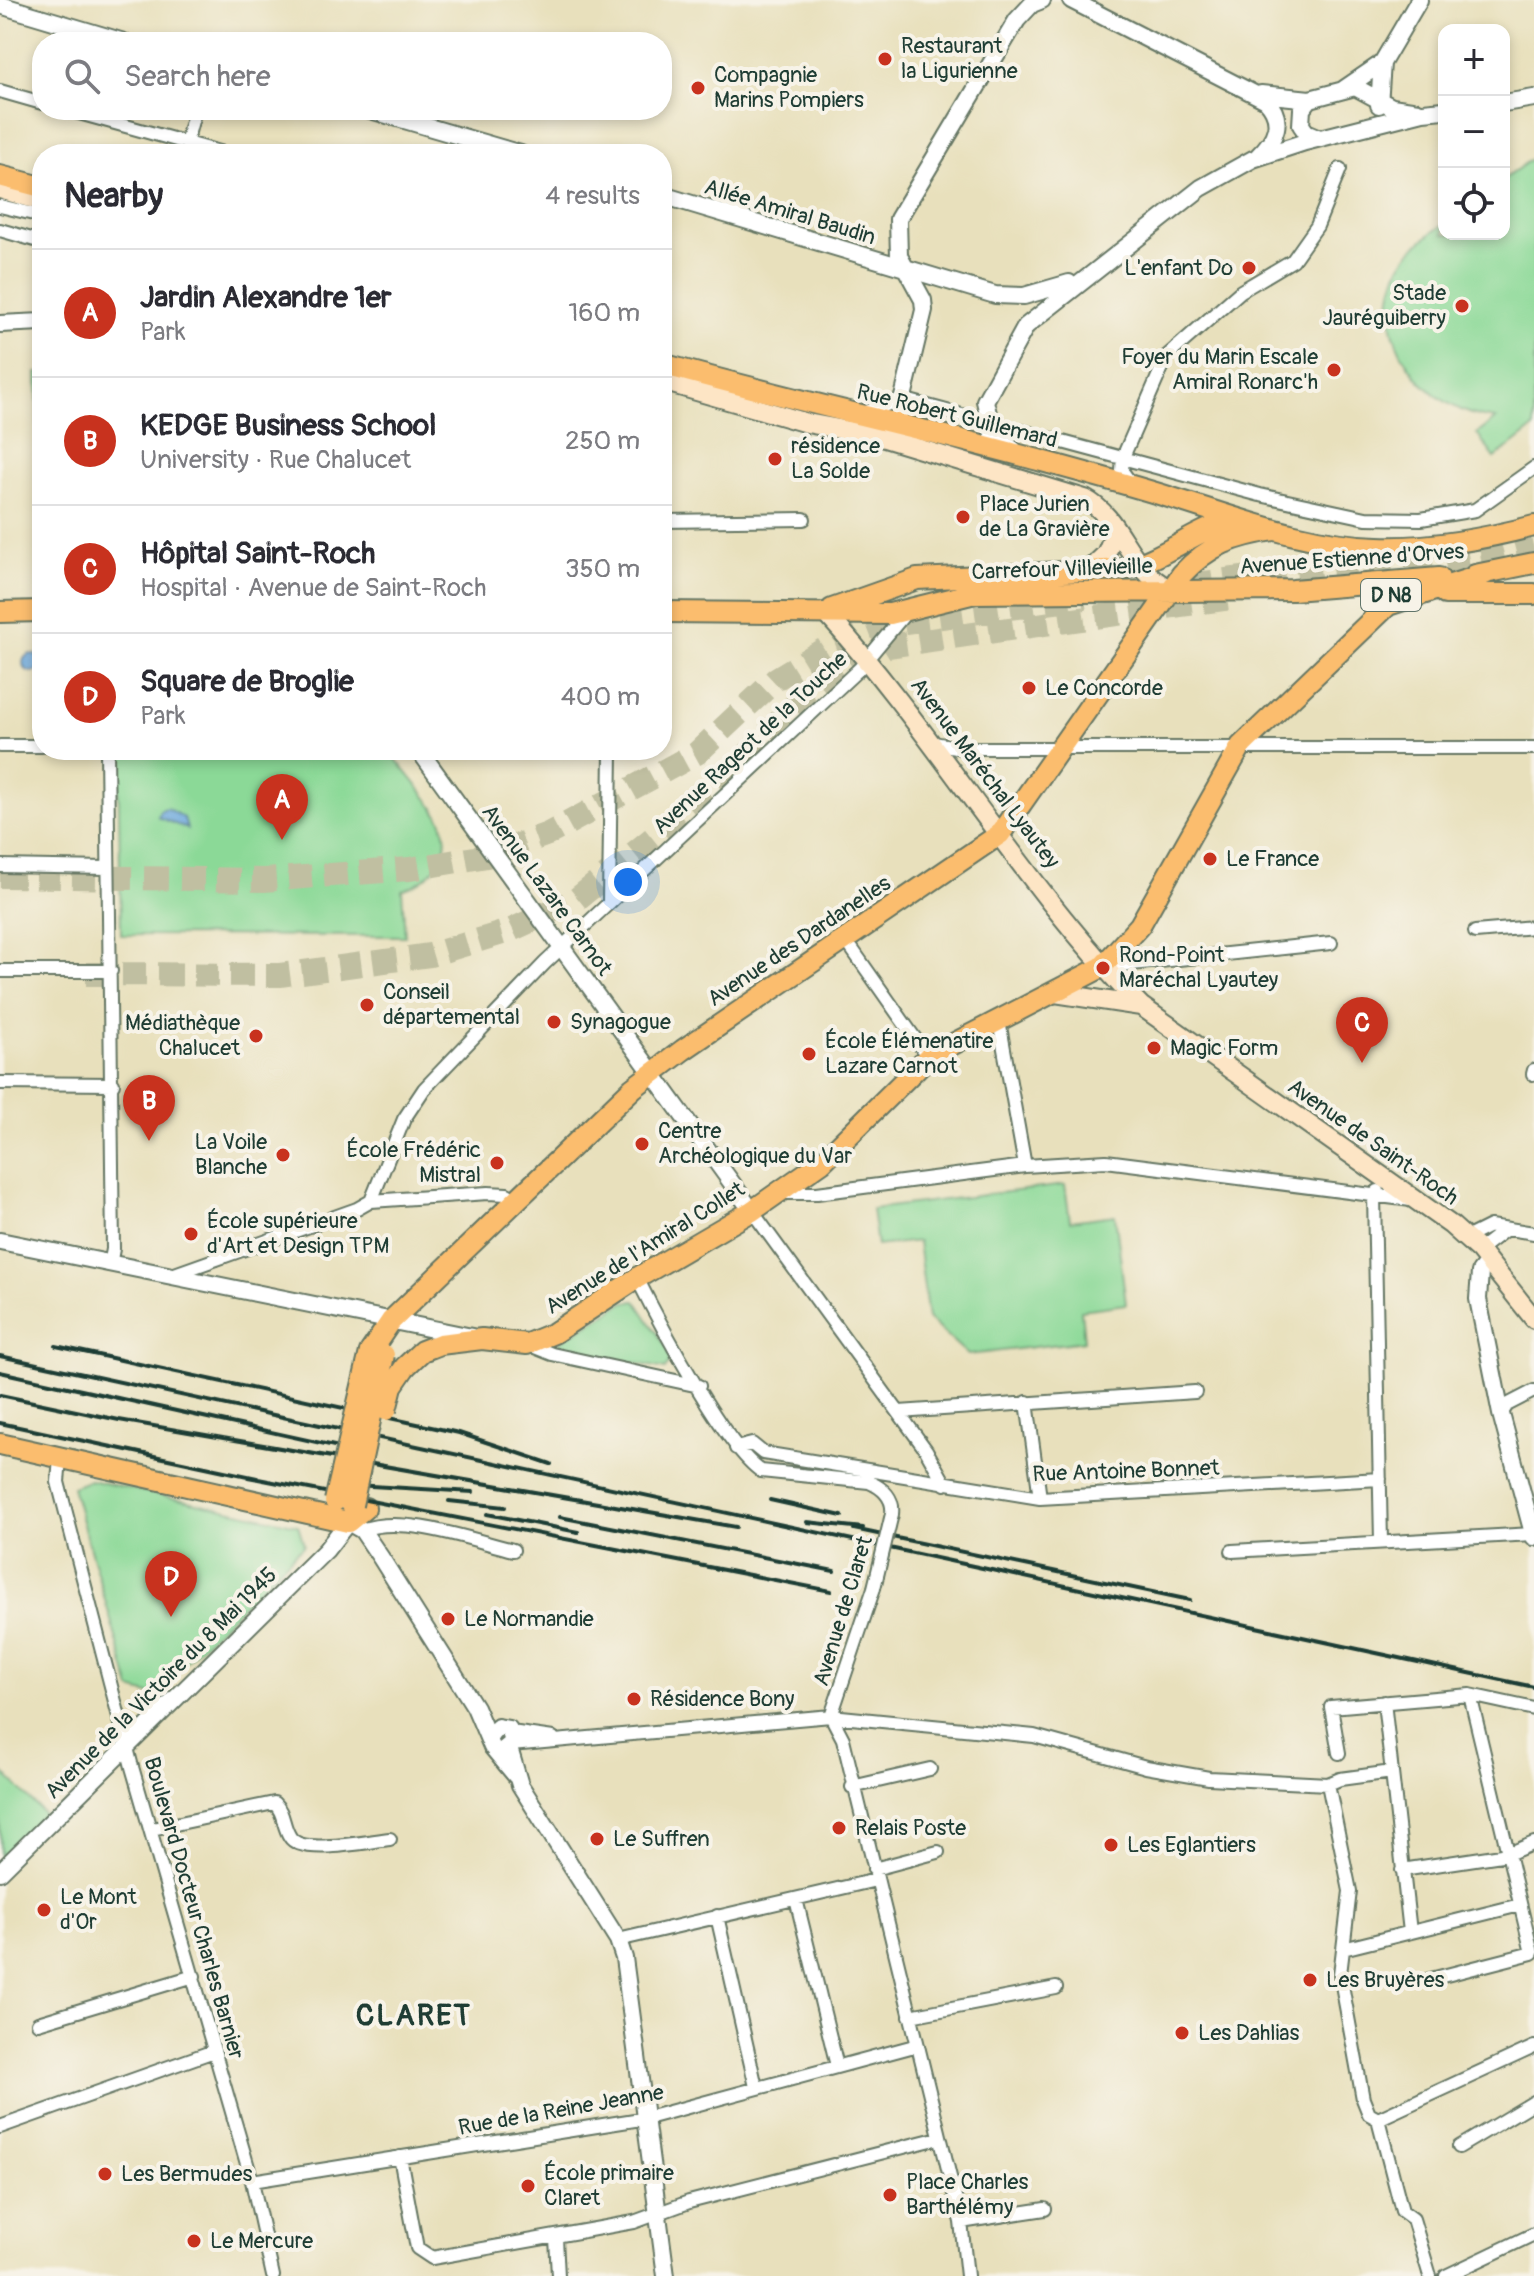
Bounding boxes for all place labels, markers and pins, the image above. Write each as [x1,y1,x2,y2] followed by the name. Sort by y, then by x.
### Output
[901,32,1018,85] place label: Restaurant la Ligurienne
[876,50,894,68] marker: Restaurant la Ligurienne
[714,61,864,114] place label: Compagnie Marins Pompiers
[689,79,707,97] marker: Compagnie Marins Pompiers
[1124,254,1233,282] place label: L'enfant Do
[1240,259,1258,277] marker: L'enfant Do
[1322,279,1446,332] place label: Stade Jauréguiberry
[1453,297,1471,315] marker: Stade Jauréguiberry
[1121,343,1318,396] place label: Foyer du Marin Escale Amiral Ronarc'h
[1325,361,1343,379] marker: Foyer du Marin Escale Amiral Ronarc'h
[791,432,880,485] place label: résidence La Solde
[766,450,784,468] marker: résidence La Solde
[979,490,1110,543] place label: Place Jurien de La Gravière
[954,508,972,526] marker: Place Jurien de La Gravière
[1045,674,1163,702] place label: Le Concorde
[1020,679,1038,697] marker: Le Concorde
[256,774,308,840] pin: A
[1226,845,1319,873] place label: Le France
[1201,850,1219,868] marker: Le France
[1119,941,1278,994] place label: Rond-Point Maréchal Lyautey
[1094,959,1112,977] marker: Rond-Point Maréchal Lyautey
[383,978,520,1031] place label: Conseil départemental
[358,996,376,1014] marker: Conseil départemental
[1336,997,1388,1063] pin: C
[570,1008,671,1036] place label: Synagogue
[125,1009,240,1062] place label: Médiathèque Chalucet
[545,1013,563,1031] marker: Synagogue
[247,1027,265,1045] marker: Médiathèque Chalucet
[825,1027,994,1080] place label: École Élémenatire Lazare Carnot
[1170,1034,1278,1062] place label: Magic Form
[1145,1039,1163,1057] marker: Magic Form
[800,1045,818,1063] marker: École Élémenatire Lazare Carnot
[123,1075,175,1141] pin: B
[658,1117,852,1170] place label: Centre Archéologique du Var
[195,1128,267,1181] place label: La Voile Blanche
[633,1135,651,1153] marker: Centre Archéologique du Var
[347,1136,481,1189] place label: École Frédéric Mistral
[274,1146,292,1164] marker: La Voile Blanche
[488,1154,506,1172] marker: École Frédéric Mistral
[207,1207,389,1260] place label: École supérieure d'Art et Design TPM
[182,1225,200,1243] marker: École supérieure d'Art et Design TPM
[145,1551,197,1617] pin: D
[464,1605,594,1633] place label: Le Normandie
[439,1610,457,1628] marker: Le Normandie
[650,1685,794,1713] place label: Résidence Bony
[625,1690,643,1708] marker: Résidence Bony
[855,1814,966,1842] place label: Relais Poste
[830,1819,848,1837] marker: Relais Poste
[613,1825,710,1853] place label: Le Suffren
[588,1830,606,1848] marker: Le Suffren
[1127,1831,1256,1859] place label: Les Eglantiers
[1102,1836,1120,1854] marker: Les Eglantiers
[60,1883,137,1936] place label: Le Mont d'Or
[35,1901,53,1919] marker: Le Mont d'Or
[1326,1966,1445,1994] place label: Les Bruyères
[1301,1971,1319,1989] marker: Les Bruyères
[1198,2019,1300,2047] place label: Les Dahlias
[1173,2024,1191,2042] marker: Les Dahlias
[544,2159,674,2212] place label: École primaire Claret
[121,2160,252,2188] place label: Les Bermudes
[96,2165,114,2183] marker: Les Bermudes
[906,2168,1028,2221] place label: Place Charles Barthélémy
[519,2177,537,2195] marker: École primaire Claret
[881,2186,899,2204] marker: Place Charles Barthélémy
[210,2227,313,2255] place label: Le Mercure
[185,2232,203,2250] marker: Le Mercure

